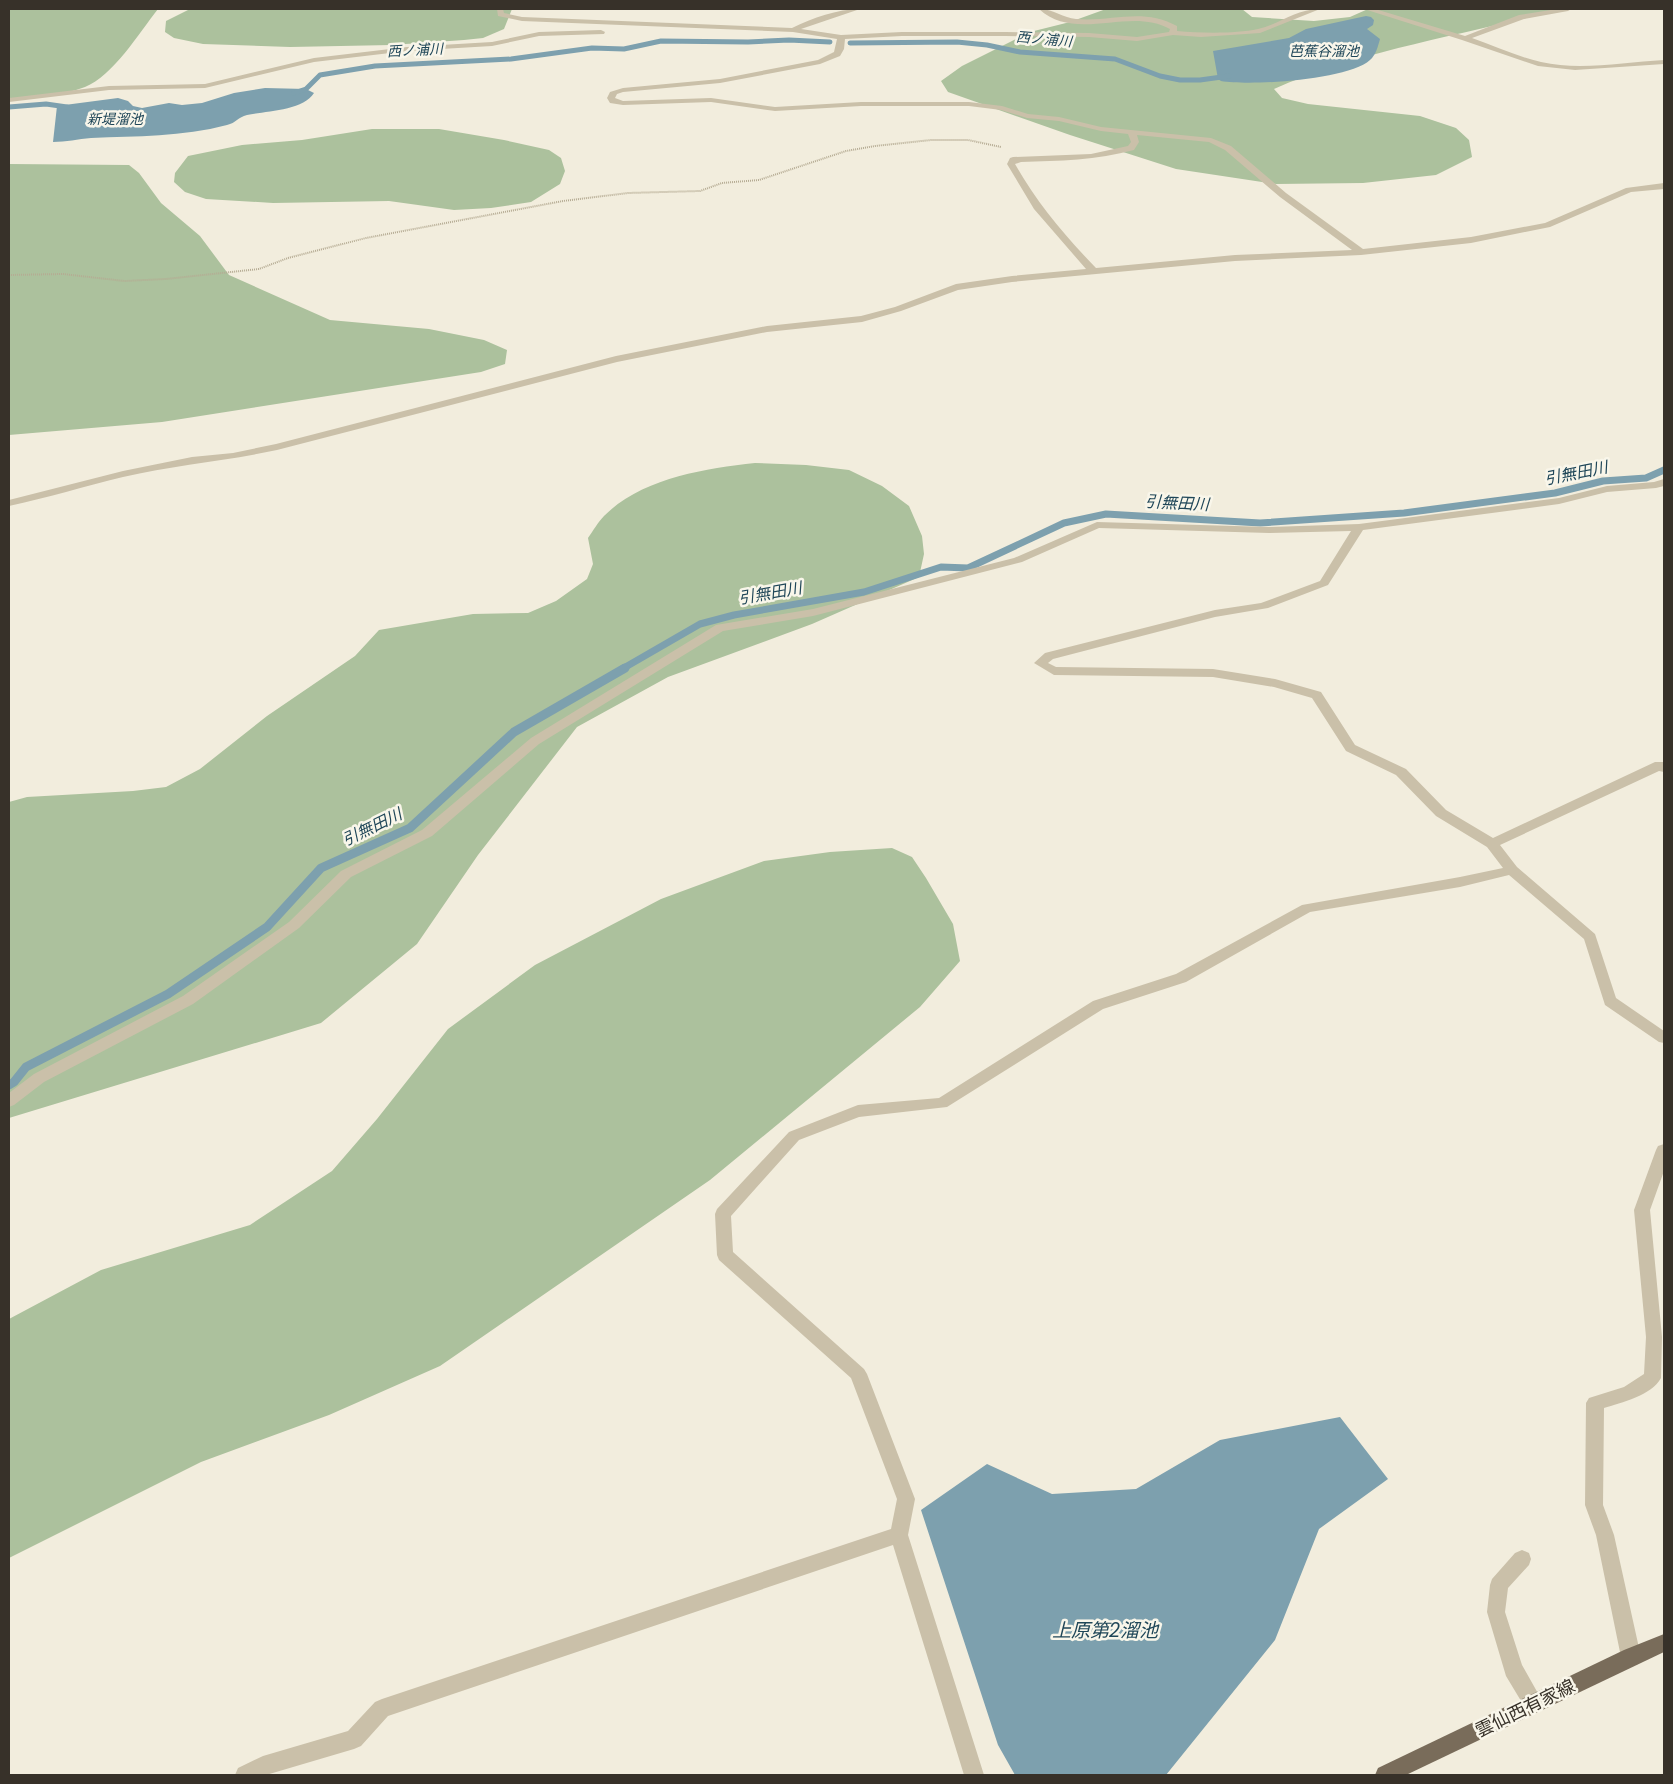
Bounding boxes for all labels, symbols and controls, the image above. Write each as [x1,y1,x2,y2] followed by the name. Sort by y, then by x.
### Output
[1015,27,1075,52] water label: 西ノ浦川
[387,38,445,61] water label: 西ノ浦川
[1289,41,1361,61] water label: 芭蕉谷溜池
[87,109,145,129] water label: 新堤溜池
[1542,455,1612,490] water label: 引無田川
[1144,490,1212,516] water label: 引無田川
[736,576,805,610] water label: 引無田川
[338,802,408,851] water label: 引無田川
[1052,1617,1160,1644] water label: 上原第2溜池
[1471,1673,1579,1743] street label: 雲仙西有家線

